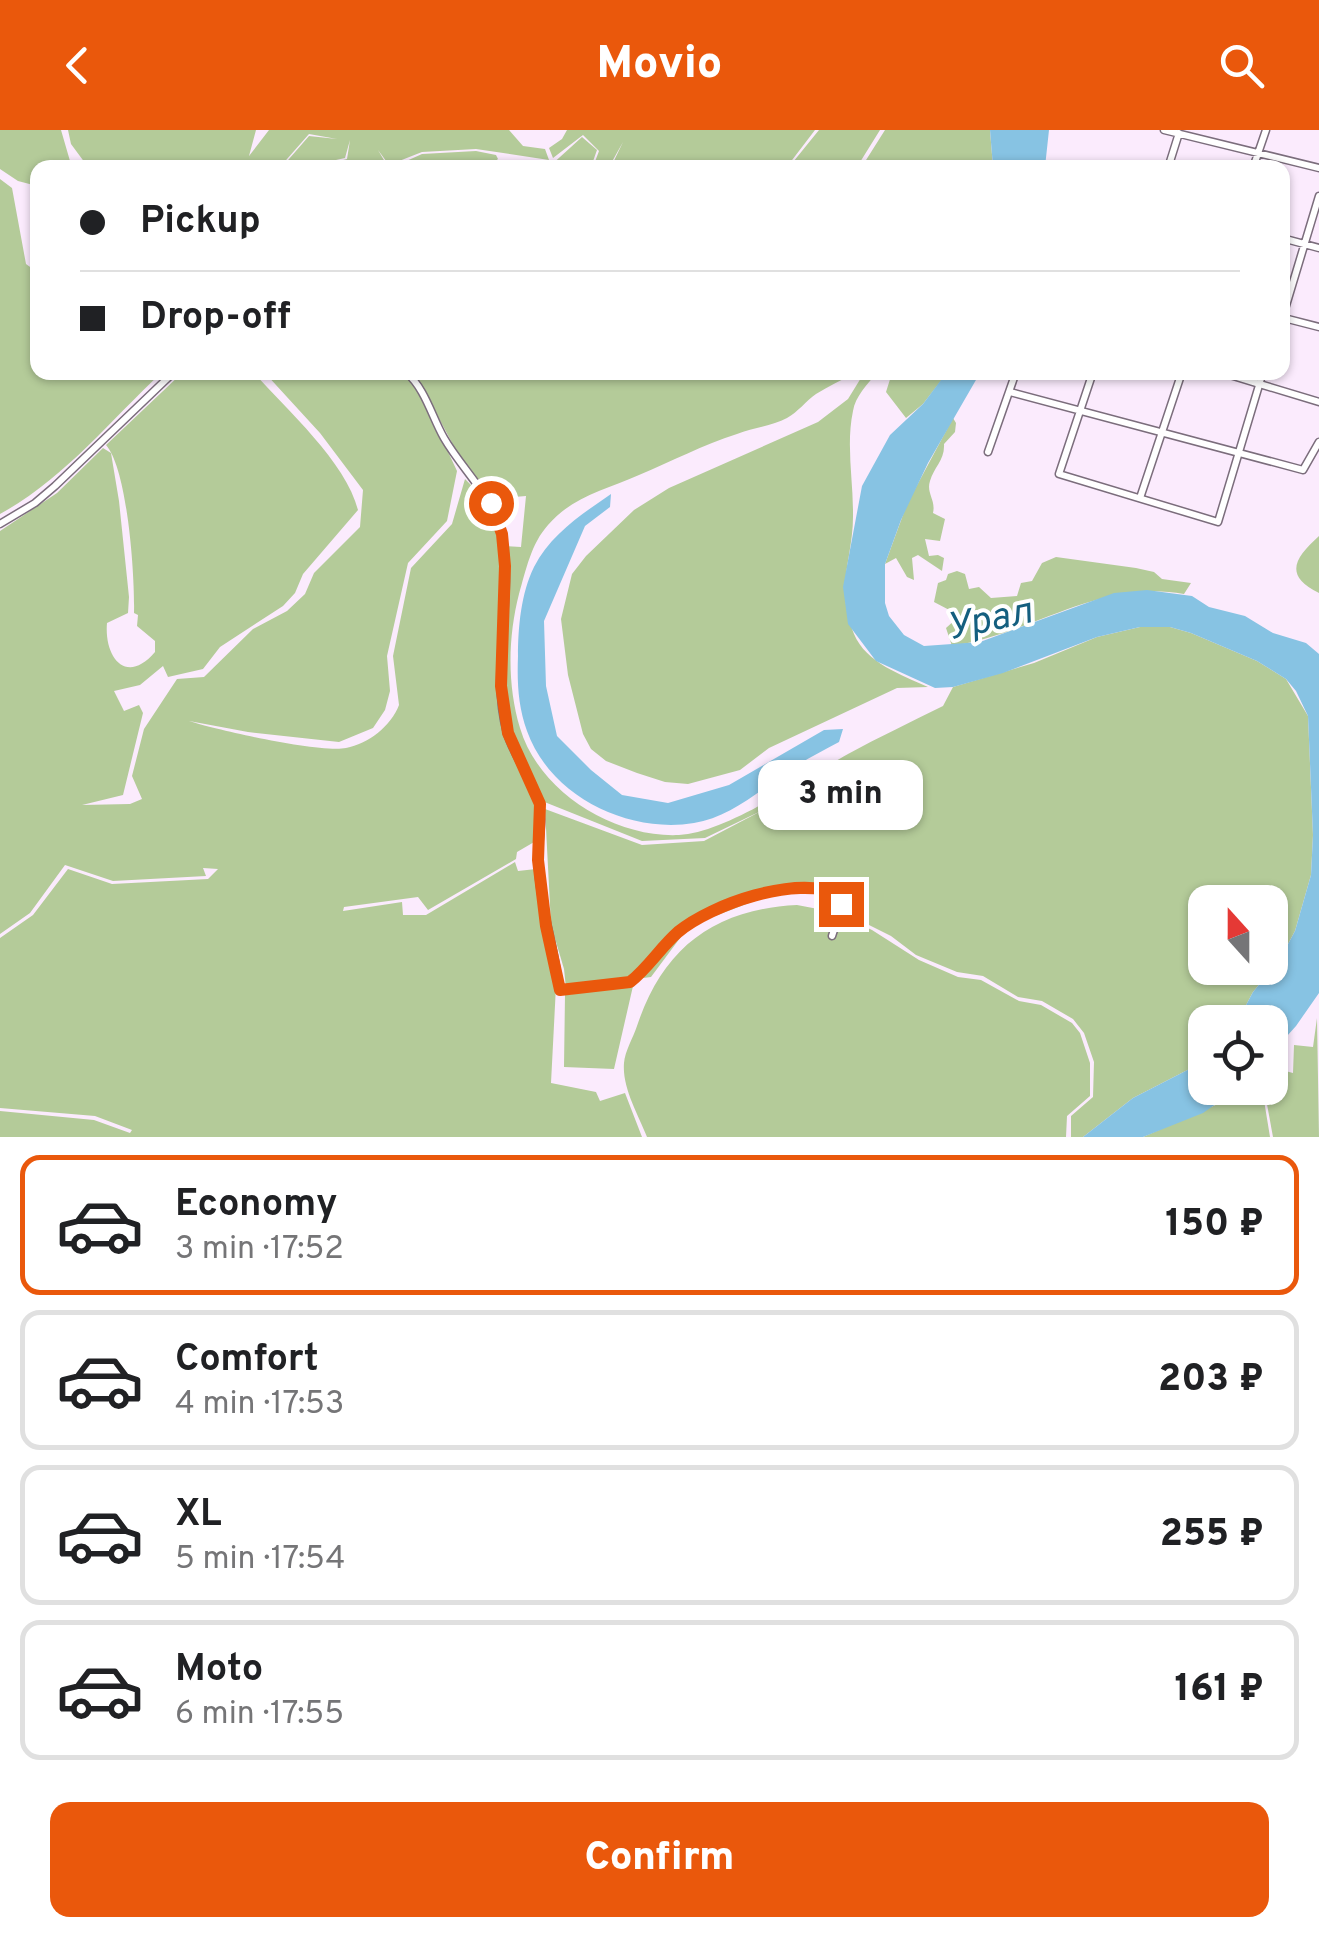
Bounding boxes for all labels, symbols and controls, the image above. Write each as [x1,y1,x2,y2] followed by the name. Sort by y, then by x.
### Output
[597,37,722,94] text: Movio
[50,38,105,93] icon: back
[1214,38,1269,93] icon: search
[140,198,261,247] text: Pickup
[140,294,291,343] text: Drop-off
[469,481,514,526] route start
[943,588,1038,654] water label: Урал
[758,759,924,829] callout: 3 min
[798,775,883,815] text: 3 min
[819,882,864,927] route end
[1188,885,1288,985] north arrow
[1188,885,1288,1105] map controls
[1188,1005,1288,1105] button: locate
[55,1180,145,1270] icon: car
[175,1181,337,1230] text: Economy
[1165,1201,1264,1250] text: 150 ₽
[175,1230,344,1270] text: 3 min · 17:52
[55,1335,145,1425] icon: car
[175,1336,319,1385] text: Comfort
[1158,1356,1264,1405] text: 203 ₽
[175,1385,344,1425] text: 4 min · 17:53
[55,1490,145,1580] icon: car
[175,1491,222,1540] text: XL
[1160,1511,1264,1560] text: 255 ₽
[175,1540,346,1580] text: 5 min · 17:54
[55,1645,145,1735] icon: car
[175,1646,263,1695] text: Moto
[1174,1666,1264,1715] text: 161 ₽
[175,1695,344,1735] text: 6 min · 17:55
[50,1802,1269,1917] button: Confirm

